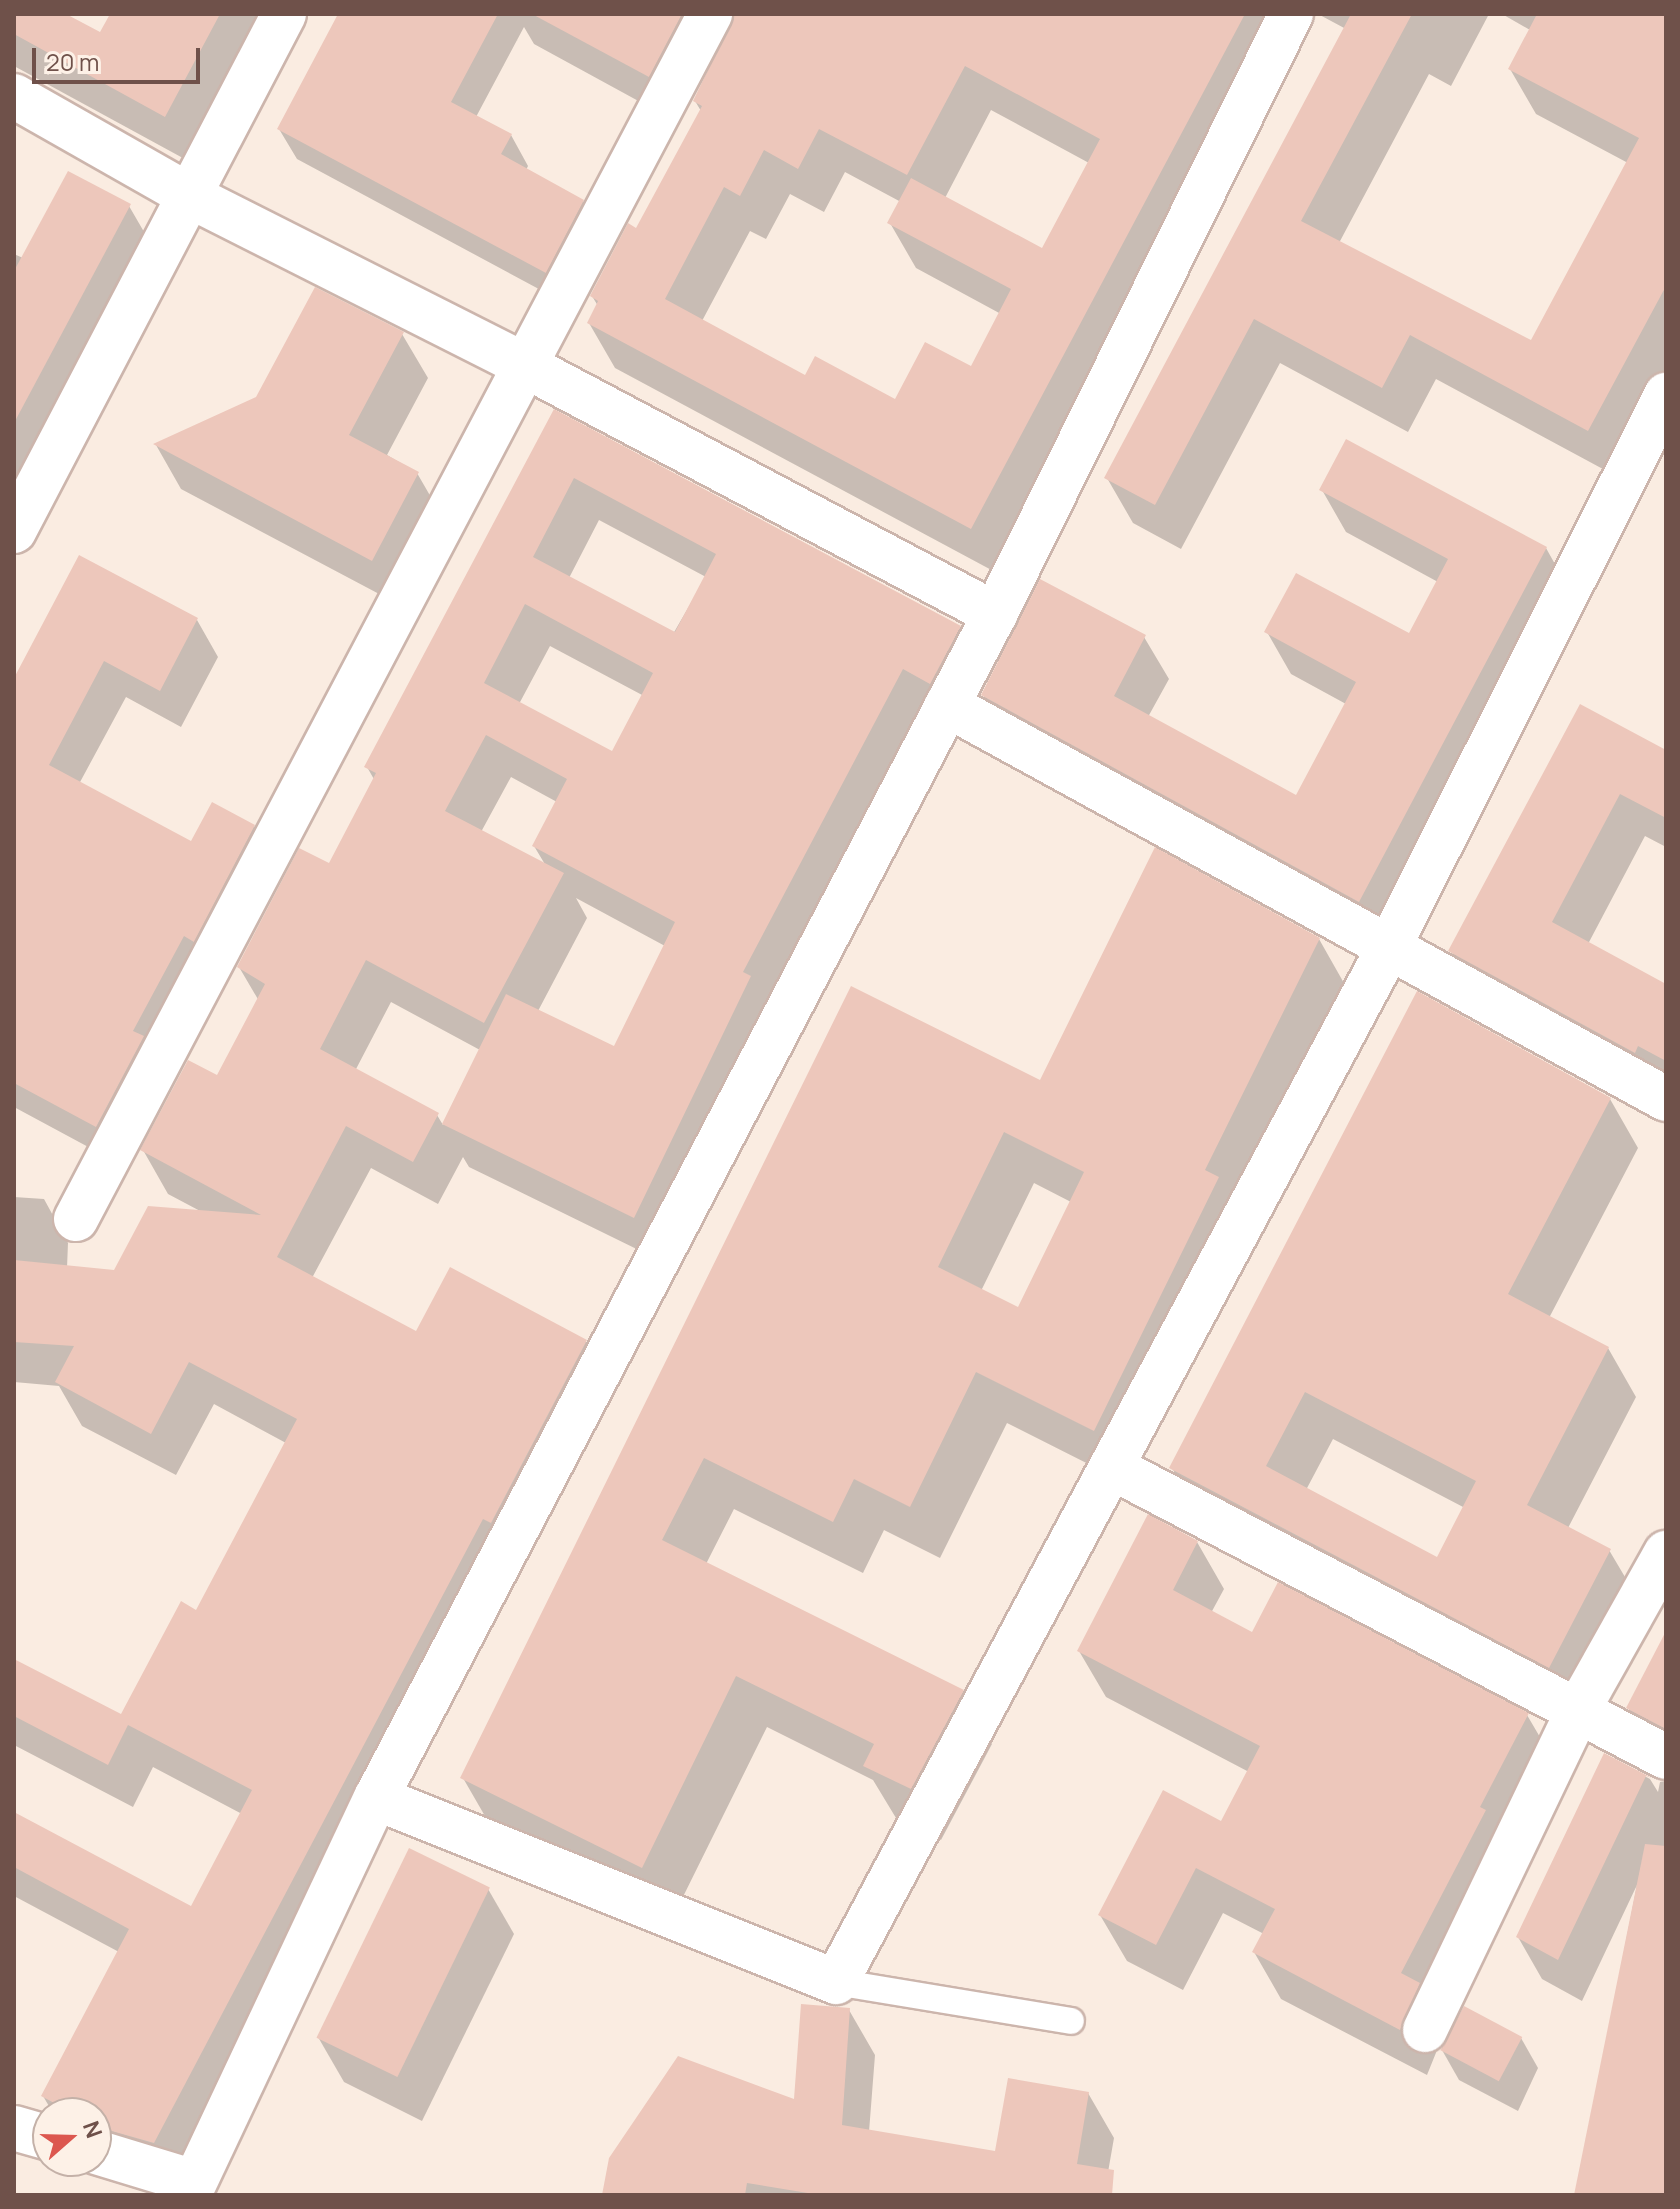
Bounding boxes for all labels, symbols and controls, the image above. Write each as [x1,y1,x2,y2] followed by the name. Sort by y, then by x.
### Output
[36,32,204,82] scale bar
[46,45,99,78] text: 20 m
[32,2097,112,2177] north arrow
[76,2117,109,2142] text: N

